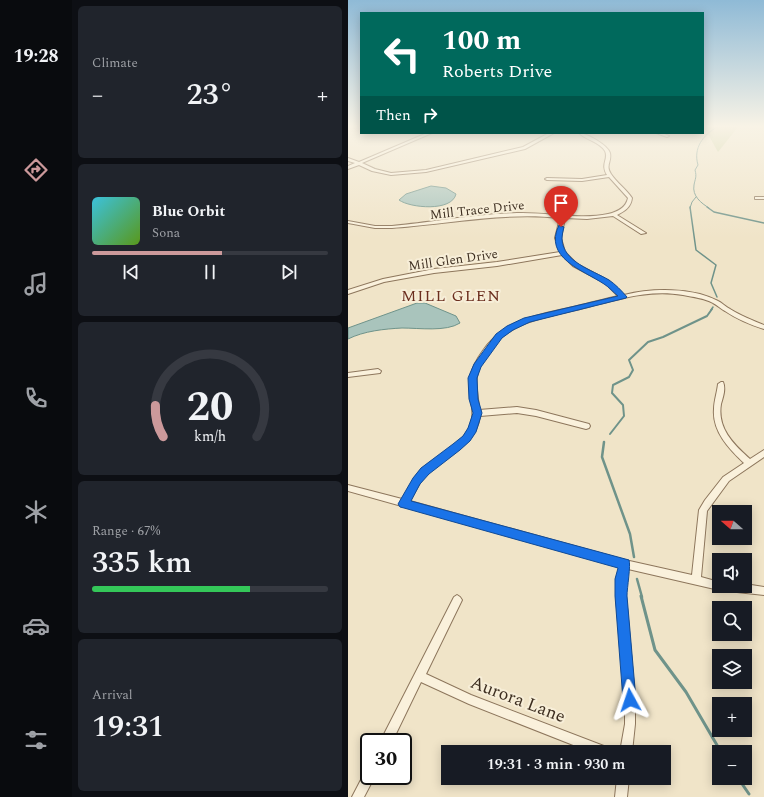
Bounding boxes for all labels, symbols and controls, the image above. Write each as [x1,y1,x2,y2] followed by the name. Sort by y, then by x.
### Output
[442,19,521,62] text: 100 m
[376,28,428,80] icon: left
[13,43,59,70] text: 19:28
[92,53,138,73] text: Climate
[442,58,552,85] text: Roberts Drive
[186,72,234,118] text: 23°
[92,79,103,112] text: −
[317,79,328,112] text: +
[376,104,411,127] text: Then
[419,104,441,126] icon: right
[22,156,50,184] icon: directions
[544,186,578,227] pin
[550,192,572,214] icon: arrive
[429,195,525,225] street label: Mill Trace Drive
[152,200,225,223] text: Blue Orbit
[152,223,180,243] text: Sona
[407,244,499,276] street label: Mill Glen Drive
[120,261,142,283] icon: previous
[199,261,221,283] icon: pause
[278,261,300,283] icon: next
[22,270,50,298] icon: music
[401,284,501,308] district label: MILL GLEN
[187,375,233,438] text: 20
[22,384,50,412] icon: phone
[194,425,226,447] text: km/h
[22,498,50,526] icon: climate
[712,505,752,545] north arrow
[712,505,752,785] map controls
[92,521,160,541] text: Range · 67%
[92,540,192,586] text: 335 km
[712,553,752,593] button: sound
[712,601,752,641] button: search
[22,612,50,640] icon: car
[712,649,752,689] button: layers
[466,669,569,730] street label: Aurora Lane
[609,679,651,721] position arrow
[92,685,133,705] text: Arrival
[712,697,752,737] button: +
[92,704,164,750] text: 19:31
[22,726,50,754] icon: filters
[360,733,412,785] speed limit sign: 30
[712,745,752,785] button: −
[487,753,625,776] text: 19:31 · 3 min · 930 m

